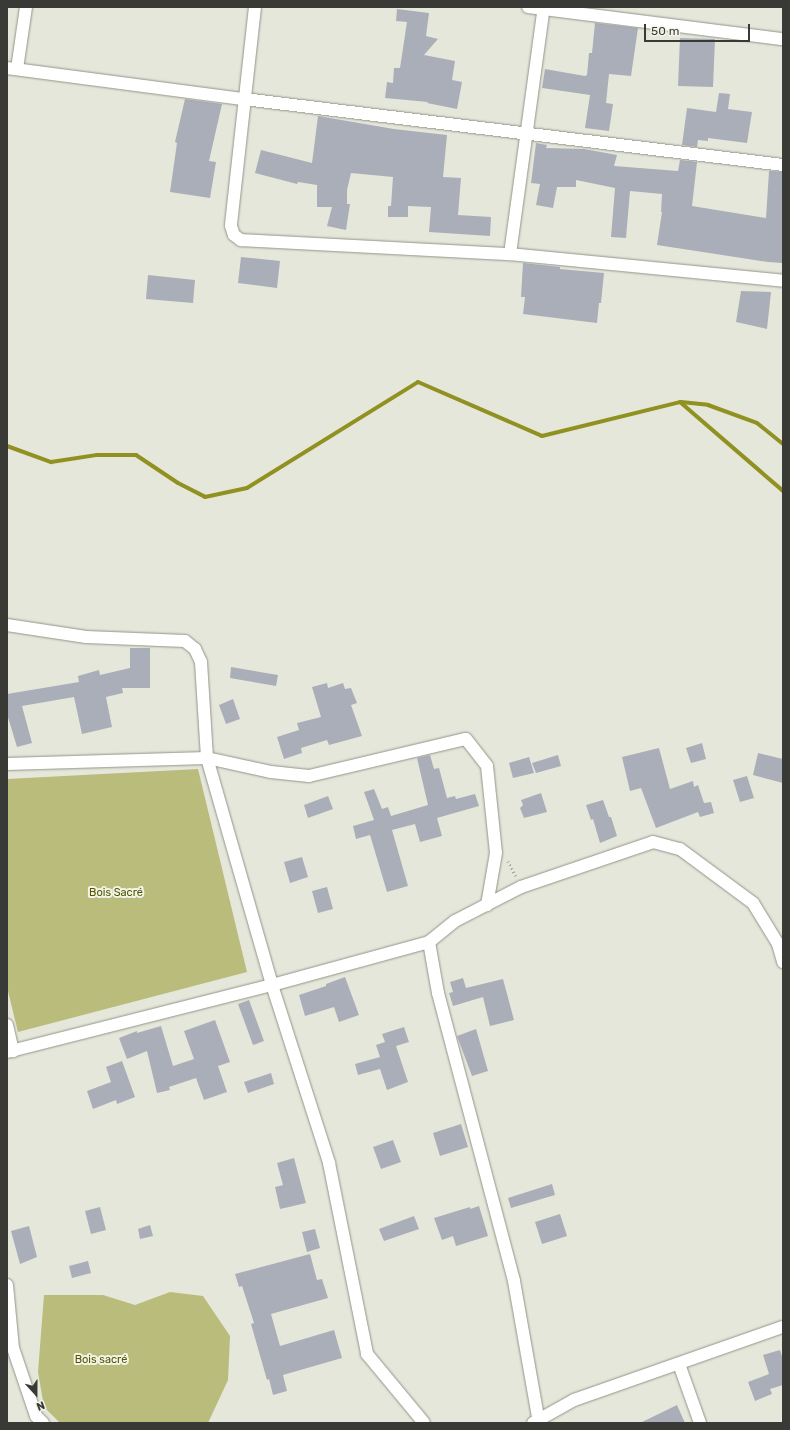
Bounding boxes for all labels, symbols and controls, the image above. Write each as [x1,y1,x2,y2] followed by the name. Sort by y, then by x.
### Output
[646,16,752,42] scale bar
[651,24,679,38] text: 50 m
[89,886,143,900] park label: Bois Sacré
[75,1353,127,1367] park label: Bois sacré
[16,1374,56,1414] north arrow
[34,1398,47,1413] text: N

